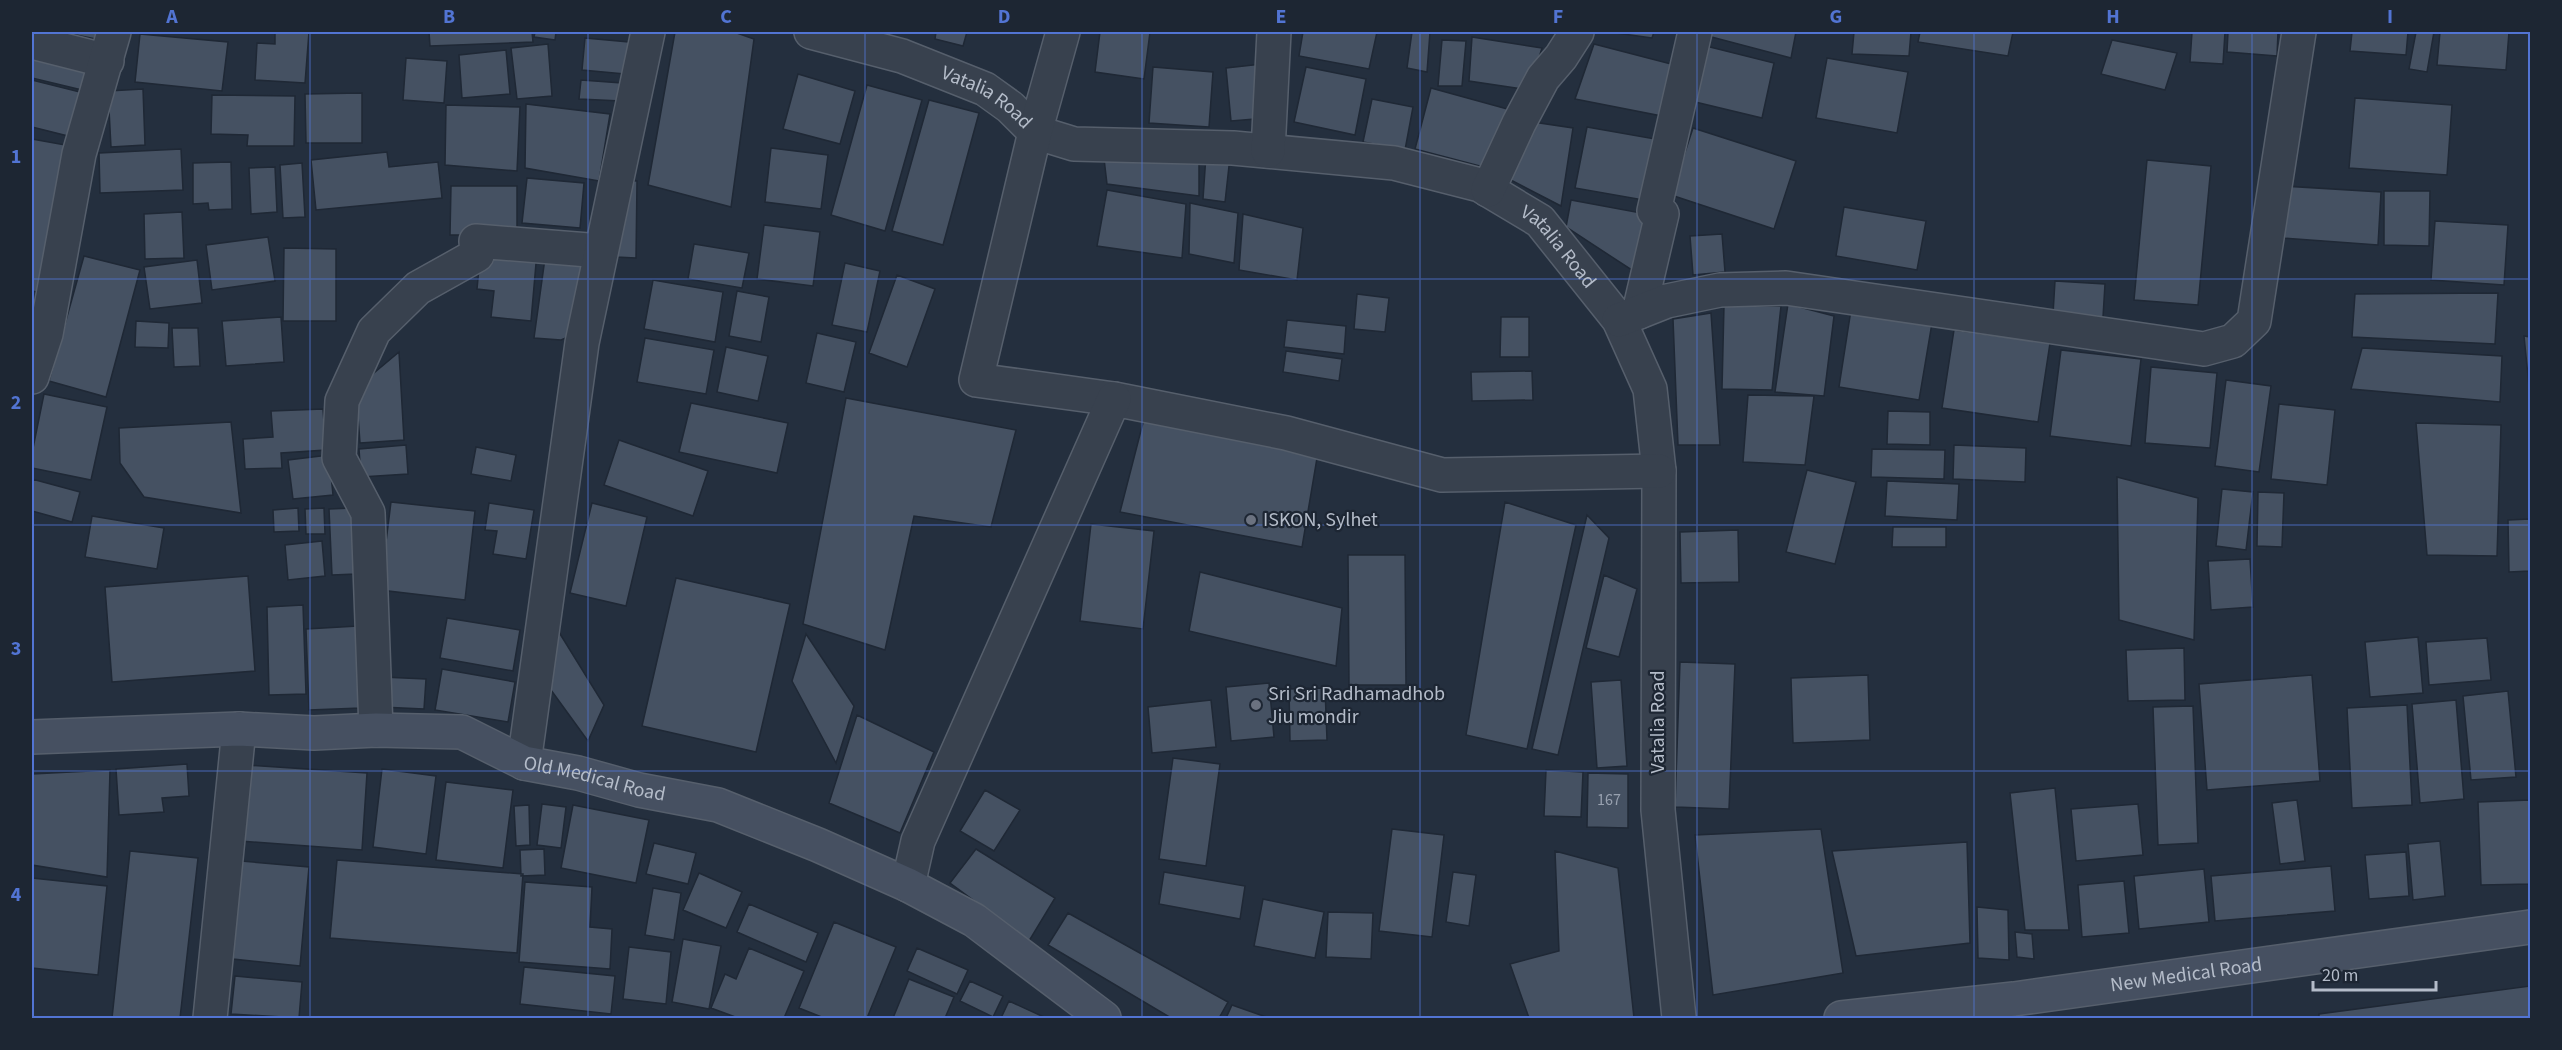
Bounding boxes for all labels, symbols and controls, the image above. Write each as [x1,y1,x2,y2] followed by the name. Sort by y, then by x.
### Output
[165,3,178,31] text: A
[443,3,455,31] text: B
[720,3,732,31] text: C
[998,3,1010,31] text: D
[1276,3,1286,31] text: E
[1553,3,1563,31] text: F
[1830,3,1842,31] text: G
[2106,3,2120,31] text: H
[2387,3,2393,31] text: I
[937,59,1039,136] street label: Vatalia Road
[11,143,21,171] text: 1
[1515,198,1603,294] street label: Vatalia Road
[11,389,21,417] text: 2
[1263,506,1378,534] place label: ISKON, Sylhet
[1244,513,1258,527] marker: ISKON, Sylhet
[11,635,21,663] text: 3
[1644,670,1672,774] street label: Vatalia Road
[1268,680,1445,731] place label: Sri Sri Radhamadhob Jiu mondir
[1249,698,1263,712] marker: Sri Sri Radhamadhob Jiu mondir
[521,749,668,809] street label: Old Medical Road
[1597,789,1621,811] house number: 167
[11,881,22,909] text: 4
[2109,951,2264,999] street label: New Medical Road
[2313,954,2436,992] scale bar
[2322,963,2358,988] text: 20 m

